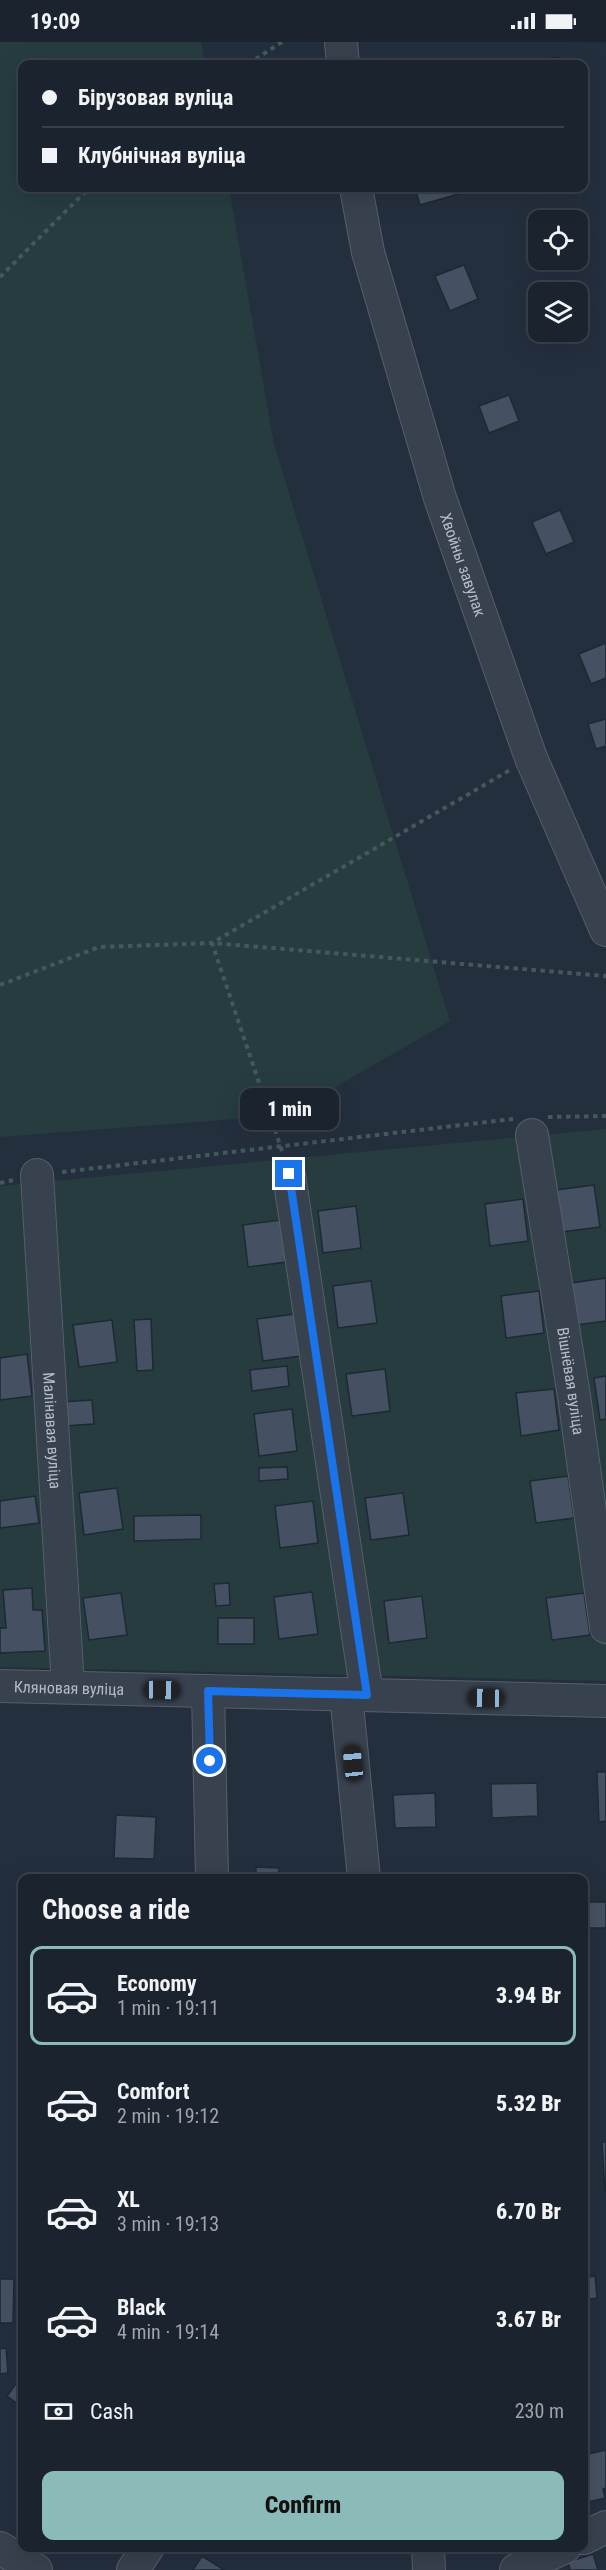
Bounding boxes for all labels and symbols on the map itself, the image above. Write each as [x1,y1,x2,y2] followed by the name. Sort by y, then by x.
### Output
[436,510,490,619] street label: Хвойны завулак
[240,1087,338,1129] callout: 1 min
[275,1160,302,1187] route end
[553,1326,588,1436] street label: Вішнёвая вуліца
[39,1372,65,1489] street label: Малінавая вуліца
[14,1677,124,1699] street label: Кляновая вуліца
[144,1681,180,1699] car
[468,1689,504,1707] car
[342,1744,364,1782] car
[196,1747,223,1774] route start

